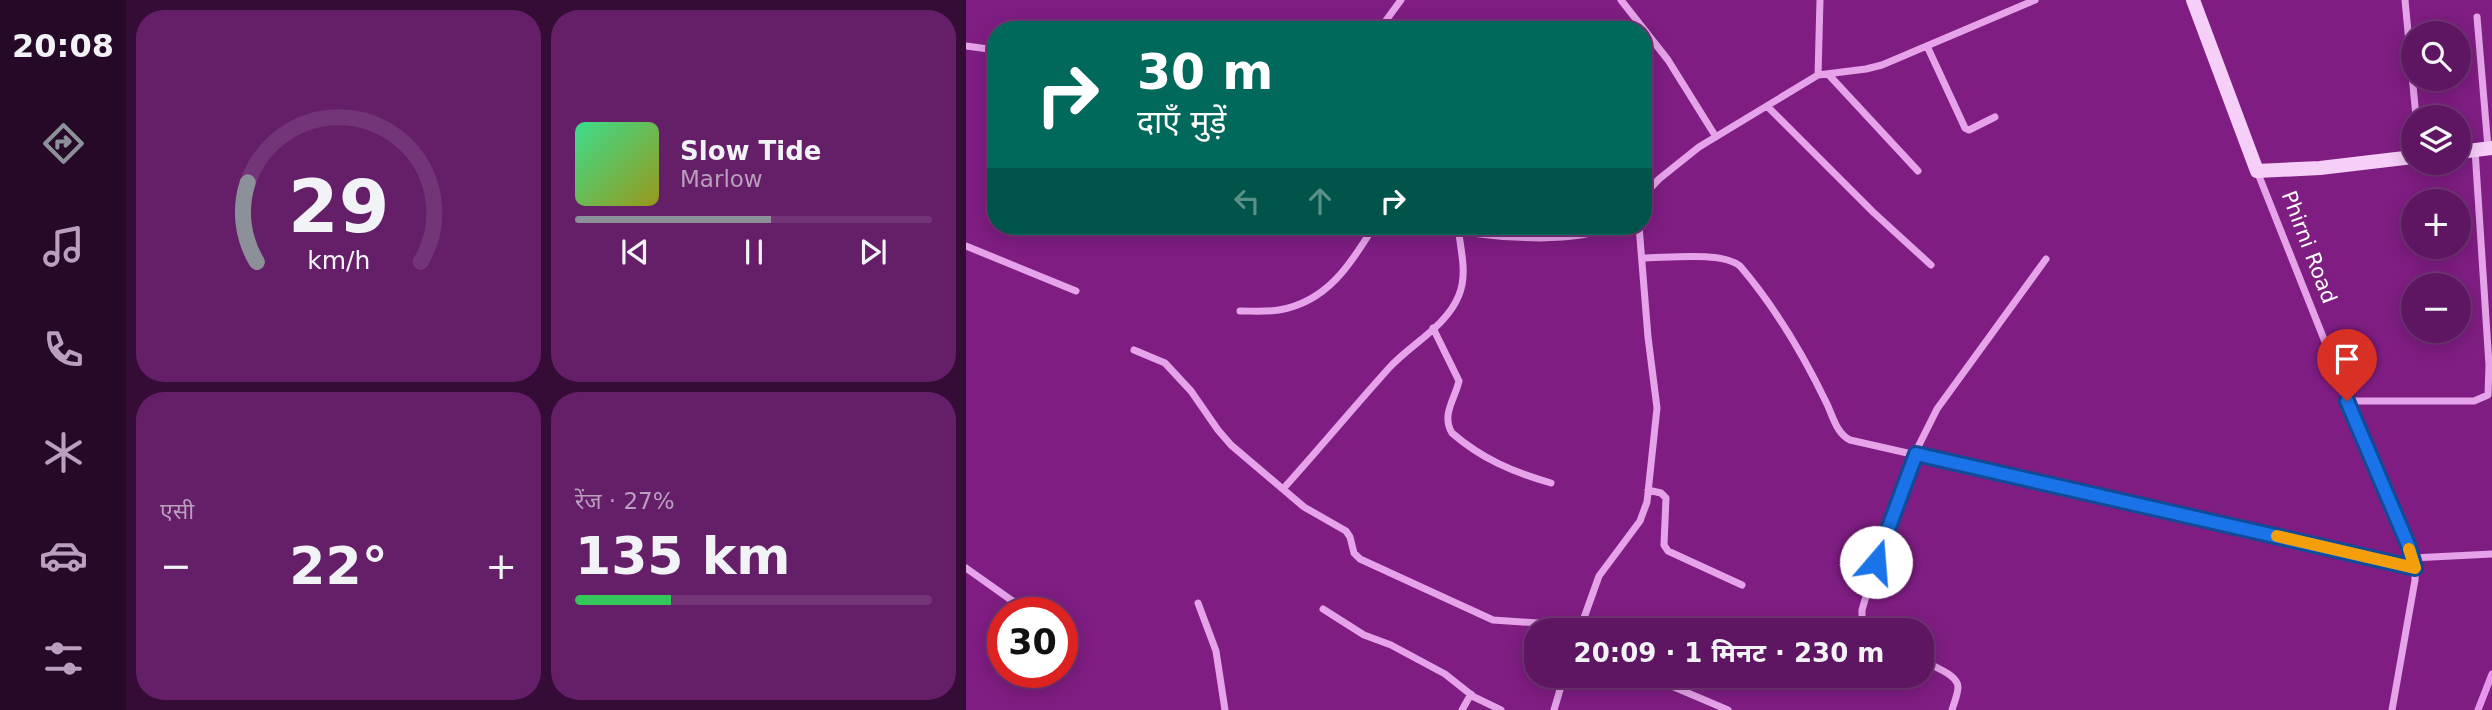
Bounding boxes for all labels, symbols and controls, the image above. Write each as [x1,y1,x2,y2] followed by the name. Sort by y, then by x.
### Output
[2401,21,2471,343] map controls
[2401,21,2471,91] button: search
[12,27,114,65] text: 20:08
[1137,44,1273,101] text: 30 m
[1022,49,1113,140] icon: right
[1137,103,1226,141] text: दाएँ मुड़ें
[2401,105,2471,175] button: layers
[39,119,88,168] icon: directions
[680,136,821,166] text: Slow Tide
[288,165,389,250] text: 29
[680,166,763,192] text: Marlow
[1228,182,1266,220] icon: left
[1301,182,1339,220] icon: ahead
[1374,182,1412,220] icon: right
[2277,187,2341,307] street label: Phirni Road
[2401,189,2471,259] button: +
[39,222,88,271] icon: music
[616,233,654,271] icon: previous
[735,233,773,271] icon: pause
[854,233,892,271] icon: next
[307,246,370,275] text: km/h
[2401,273,2471,343] button: −
[39,325,88,374] icon: phone
[2317,329,2377,401] pin
[2328,340,2366,378] icon: arrive
[39,428,88,477] icon: climate
[575,488,675,514] text: रेंज · 27%
[160,498,194,524] text: एसी
[1839,525,1913,599] position arrow
[575,526,790,586] text: 135 km
[39,531,88,580] icon: car
[289,536,388,596] text: 22°
[160,544,192,588] text: −
[485,544,517,588] text: +
[987,597,1078,688] speed limit sign: 30
[39,634,88,683] icon: filters
[1574,638,1884,668] text: 20:09 · 1 मिनट · 230 m

